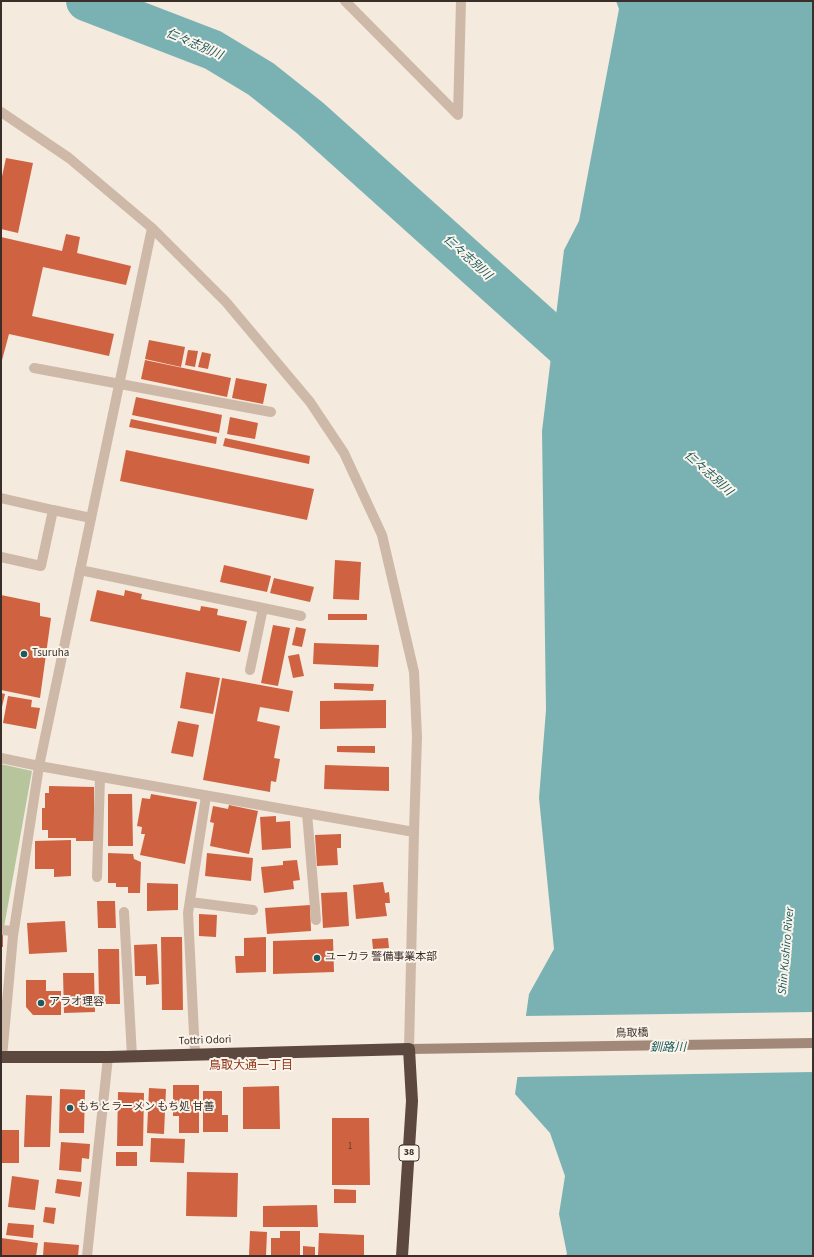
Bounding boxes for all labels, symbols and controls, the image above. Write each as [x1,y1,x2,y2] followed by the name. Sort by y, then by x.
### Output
[164,27,224,63] water label: 仁々志別川
[440,233,494,283] water label: 仁々志別川
[681,449,735,499] water label: 仁々志別川
[32,647,69,661] place label: Tsuruha
[19,649,29,659] marker: Tsuruha
[776,907,798,995] water label: Shin Kushiro River
[325,951,437,965] place label: ユーカラ 警備事業本部
[312,953,322,963] marker: ユーカラ 警備事業本部
[49,996,104,1010] place label: アラオ理容
[36,998,46,1008] marker: アラオ理容
[615,1027,649,1041] street label: 鳥取橋
[178,1033,232,1049] street label: Tottri Odori
[650,1041,686,1055] water label: 釧路川
[209,1059,293,1073] district label: 鳥取大通一丁目
[78,1101,214,1115] place label: もちとラーメン もち処 甘善
[65,1103,75,1113] marker: もちとラーメン もち処 甘善
[348,1142,352,1152] house number: 1
[399,1145,419,1161] road number: 38

